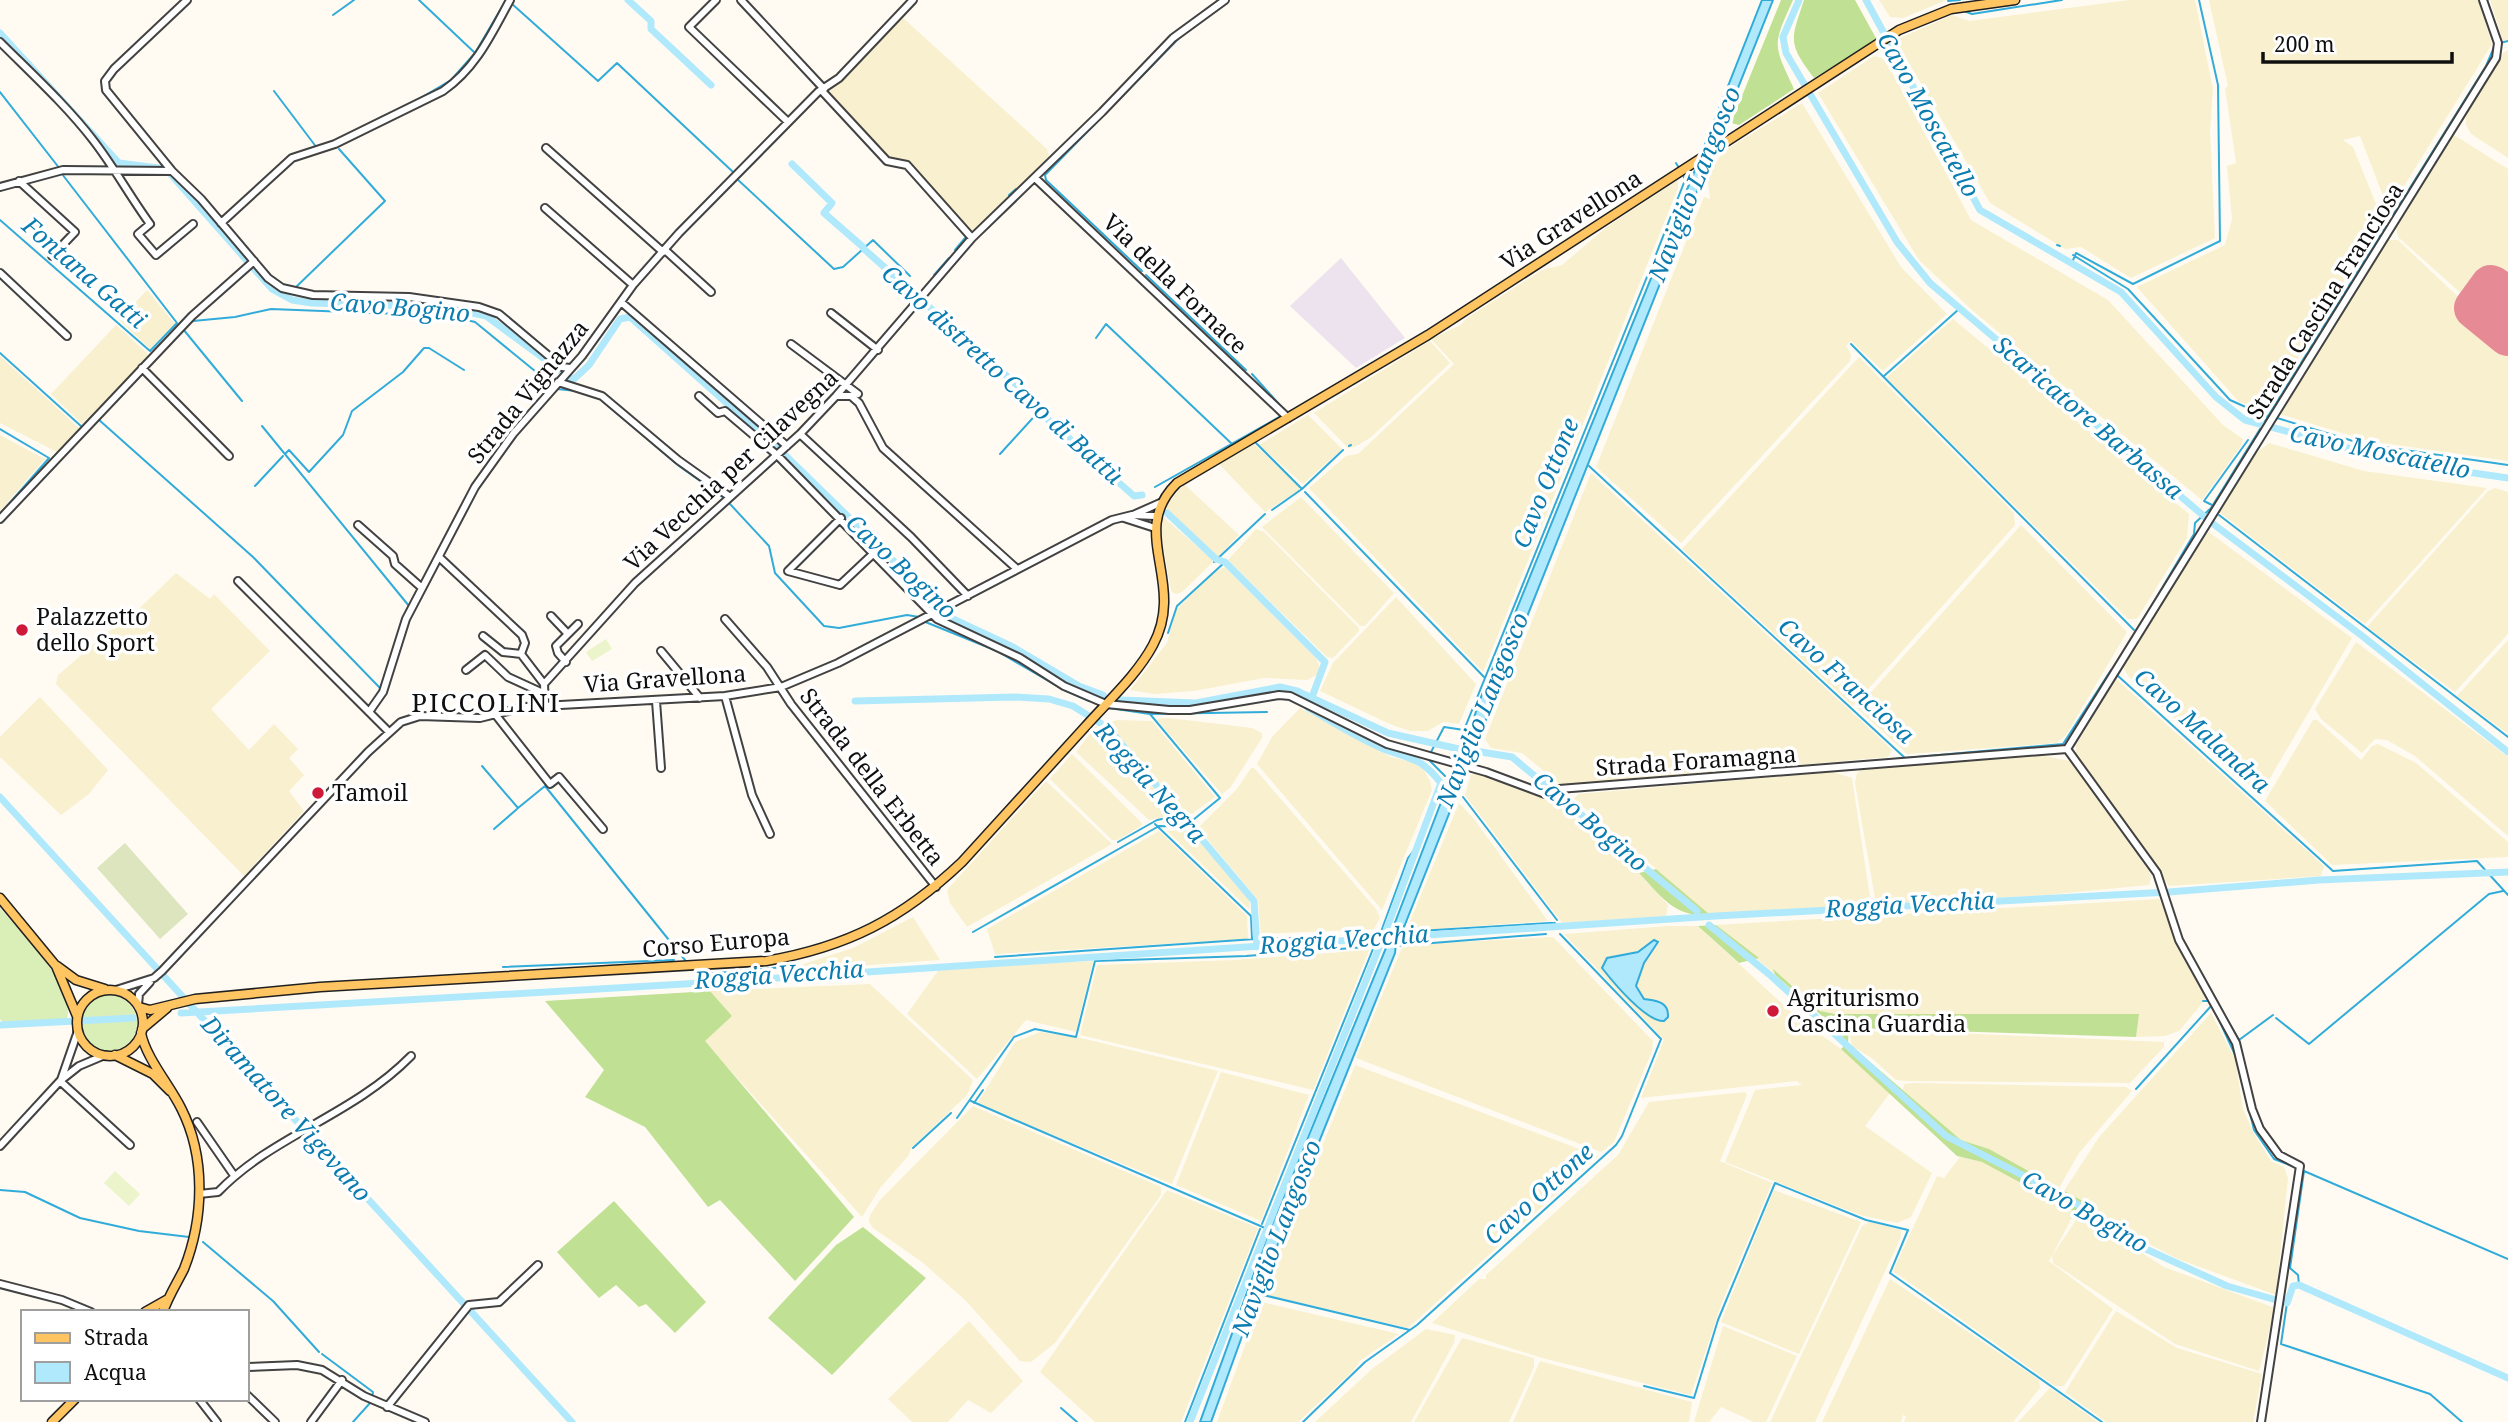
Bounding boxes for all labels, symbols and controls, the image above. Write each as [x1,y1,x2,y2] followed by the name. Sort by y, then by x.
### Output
[2263,21,2452,65] scale bar
[1870,26,1988,203] water label: Cavo Moscatello
[2274,30,2335,58] text: 200 m
[1639,81,1748,287] water label: Naviglio Langosco
[1494,161,1647,277] street label: Via Gravellona
[2238,176,2410,425] street label: Strada Cascina Franciosa
[1096,206,1255,361] street label: Via della Fornace
[15,208,154,335] water label: Fontana Gatti
[875,256,1131,491] water label: Cavo distretto Cavo di Battù
[329,284,471,329] water label: Cavo Bogino
[459,313,595,470] street label: Strada Vignazza
[1987,328,2191,506] water label: Scaricatore Barbassa
[616,361,844,577] street label: Via Vecchia per Cilavegna
[1504,412,1586,552] water label: Cavo Ottone
[2287,415,2474,486] water label: Cavo Moscatello
[840,506,965,626] water label: Cavo Bogino
[36,600,155,658] place label: Palazzetto dello Sport
[1427,607,1536,813] water label: Naviglio Langosco
[1772,610,1922,750] water label: Cavo Franciosa
[14,622,30,638] marker: Palazzetto dello Sport
[583,656,747,700] street label: Via Gravellona
[2128,660,2278,800] water label: Cavo Malandra
[793,681,952,872] street label: Strada della Erbetta
[411,684,561,720] district label: PICCOLINI
[1087,714,1214,850] water label: Roggia Negra
[1595,737,1797,783] street label: Strada Foramagna
[1527,763,1655,879] water label: Cavo Bogino
[332,776,408,808] place label: Tamoil
[310,785,326,801] marker: Tamoil
[1823,883,1995,924] water label: Roggia Vecchia
[1257,916,1430,961] water label: Roggia Vecchia
[641,920,791,964] street label: Corso Europa
[692,951,865,996] water label: Roggia Vecchia
[1787,981,1966,1039] place label: Agriturismo Cascina Guardia
[1765,1003,1781,1019] marker: Agriturismo Cascina Guardia
[194,1007,380,1208] water label: Diramatore Vigevano
[1223,1135,1328,1341] water label: Naviglio Langosco
[1476,1135,1600,1251] water label: Cavo Ottone
[2017,1161,2155,1260] water label: Cavo Bogino
[21,1310,248,1401] legend
[84,1323,149,1351] text: Strada
[84,1358,147,1386] text: Acqua

